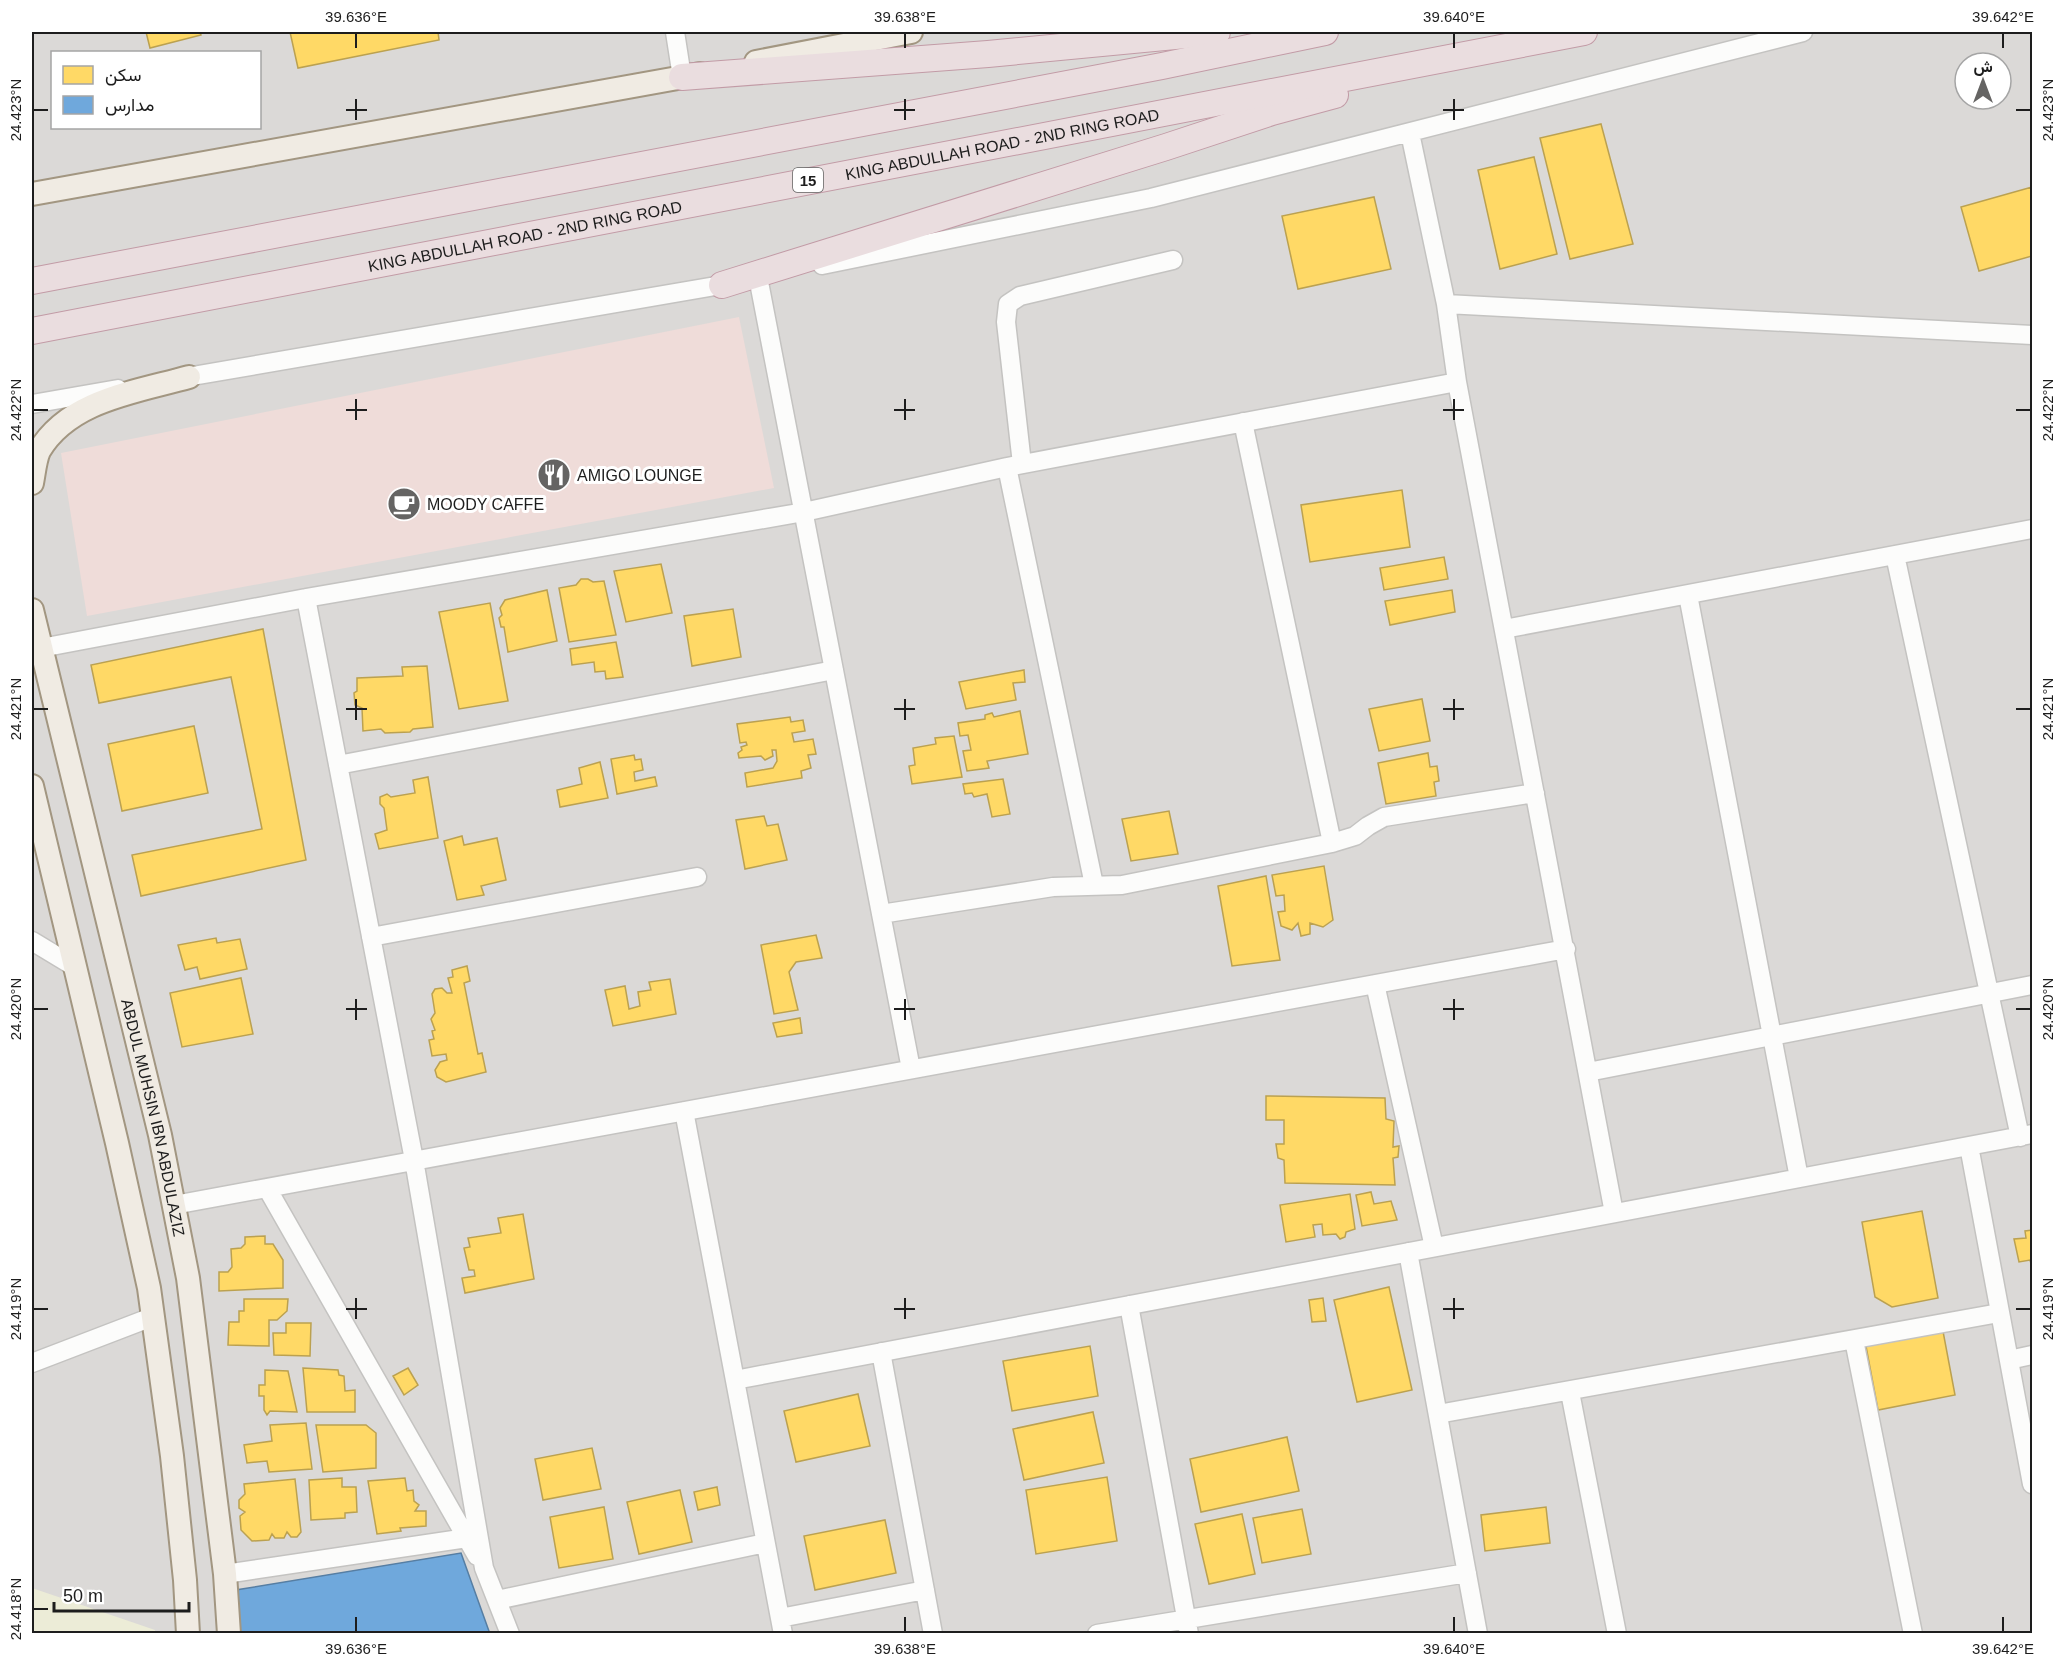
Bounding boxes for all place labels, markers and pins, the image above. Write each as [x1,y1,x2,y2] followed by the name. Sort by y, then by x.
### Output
[536,457,572,493] restaurant icon: AMIGO LOUNGE
[577,467,702,484] place label: AMIGO LOUNGE
[386,486,422,522] cafe icon: MOODY CAFFE
[427,496,544,513] place label: MOODY CAFFE

